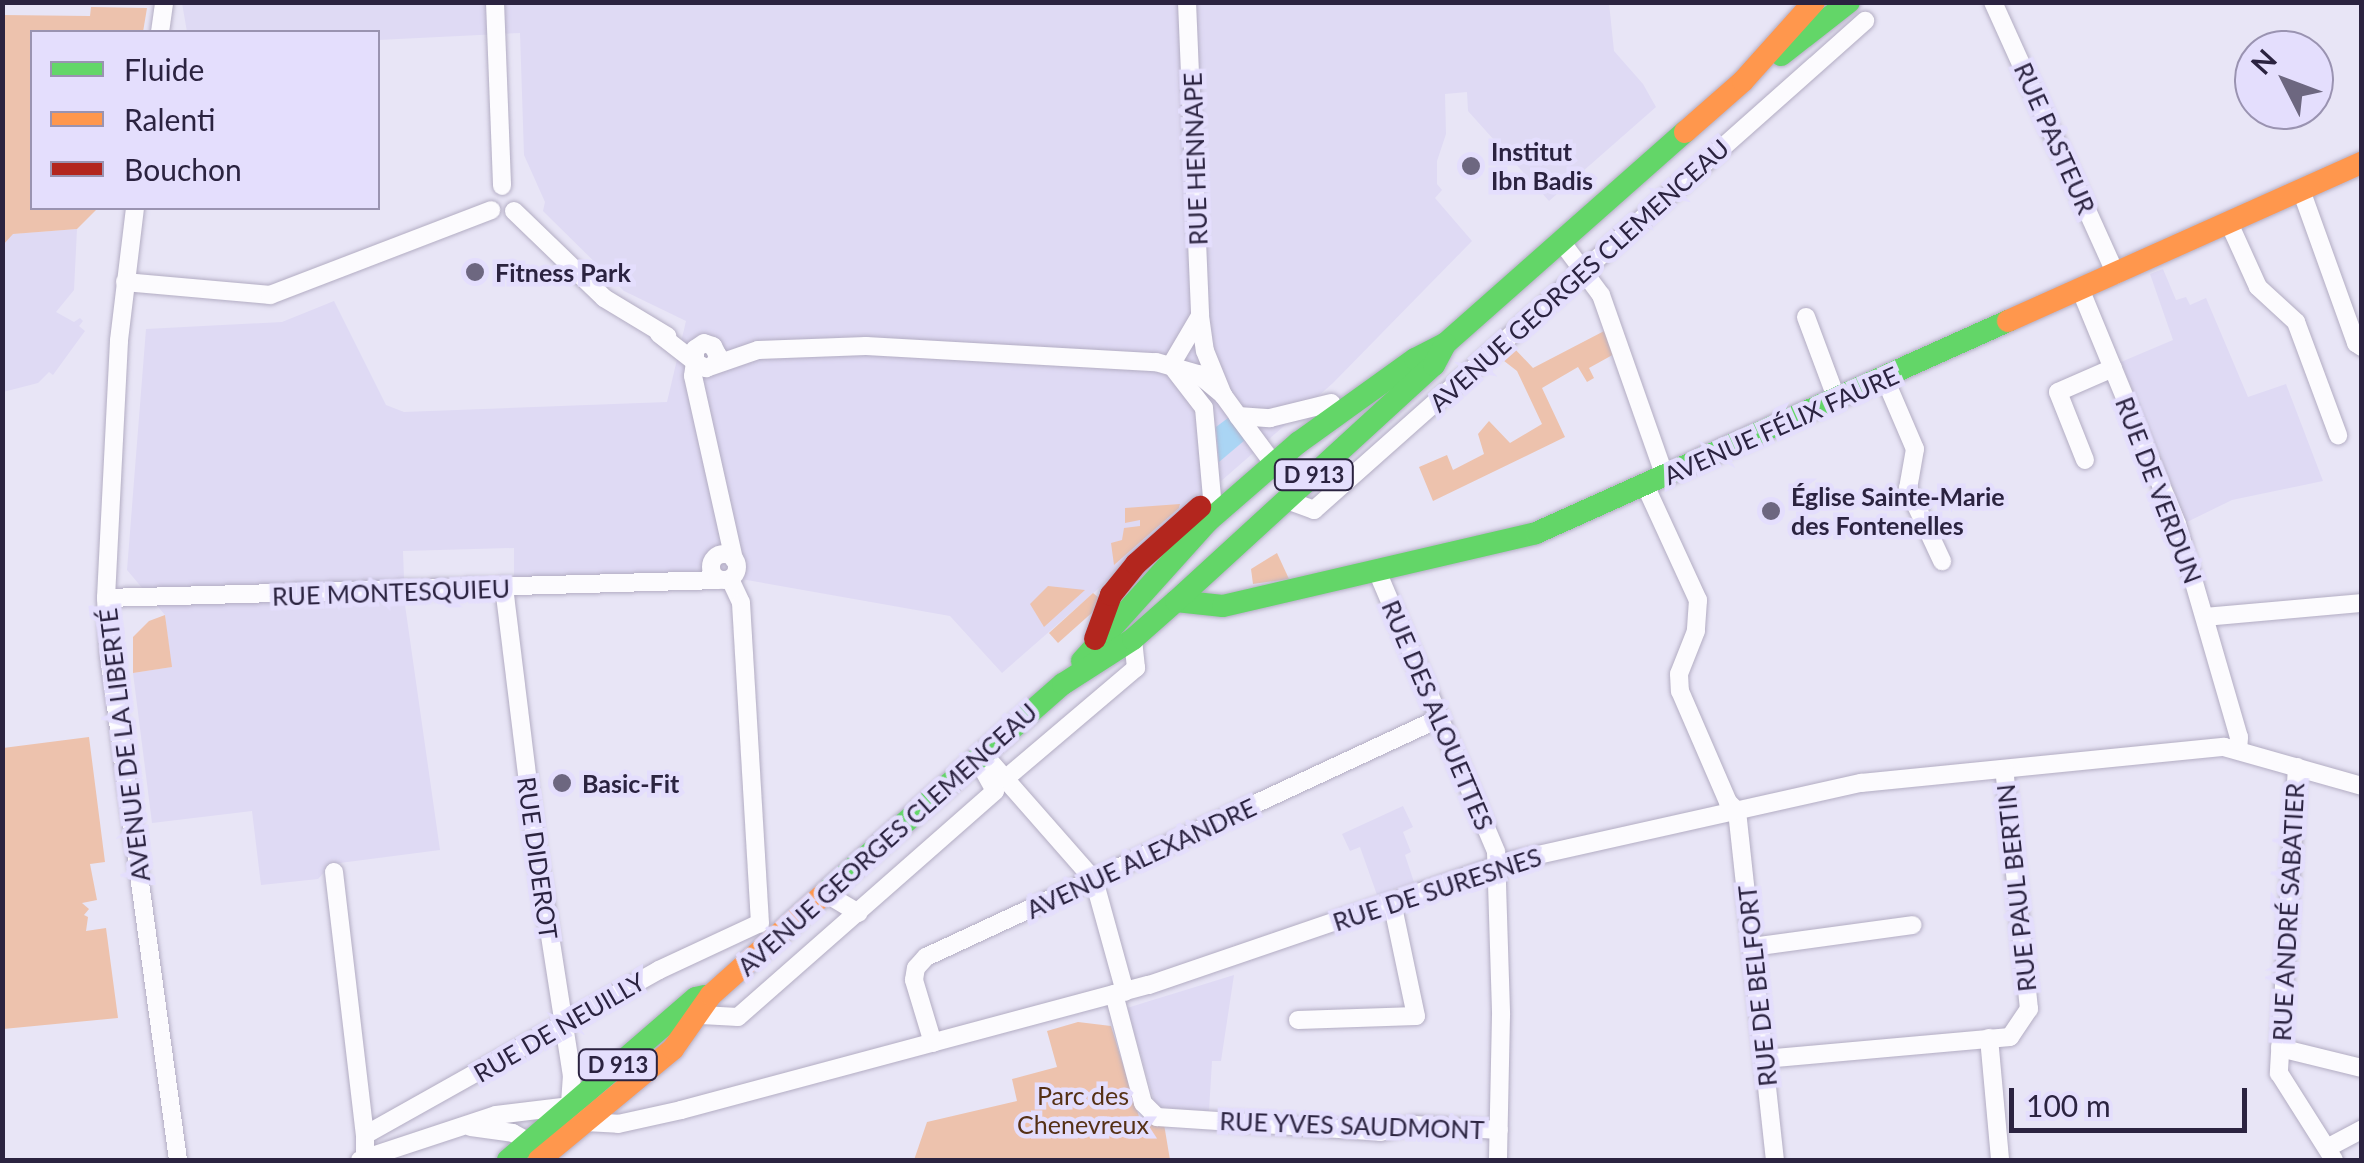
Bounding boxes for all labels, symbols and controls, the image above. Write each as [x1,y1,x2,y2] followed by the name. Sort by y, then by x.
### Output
[30,30,380,210] legend
[2234,30,2334,130] north arrow
[2243,42,2283,81] text: N
[124,51,204,87] text: Fluide
[2008,58,2102,218] street label: RUE PASTEUR
[1177,72,1213,246] street label: RUE HENNAPE
[124,101,215,137] text: Ralenti
[1423,133,1735,417] street label: AVENUE GEORGES CLEMENCEAU
[1491,137,1593,196] place label: Institut Ibn Badis
[124,151,242,187] text: Bouchon
[1460,155,1482,177] marker: Institut Ibn Badis
[495,257,631,287] place label: Fitness Park
[464,261,486,283] marker: Fitness Park
[1659,360,1903,490] street label: AVENUE FÉLIX FAURE
[2109,392,2209,588] street label: RUE DE VERDUN
[1272,458,1356,492] road number: D 913
[1791,482,2005,541] place label: Église Sainte-Marie des Fontenelles
[1760,500,1782,522] marker: Église Sainte-Marie des Fontenelles
[272,573,510,611] street label: RUE MONTESQUIEU
[1376,595,1500,835] street label: RUE DES ALOUETTES
[92,606,156,884] street label: AVENUE DE LA LIBERTÉ
[731,697,1043,981] street label: AVENUE GEORGES CLEMENCEAU
[582,768,679,798] place label: Basic-Fit
[551,772,573,794] marker: Basic-Fit
[512,775,564,941] street label: RUE DIDEROT
[1990,782,2042,994] street label: RUE PAUL BERTIN
[2266,782,2310,1042] street label: RUE ANDRÉ SABATIER
[1021,791,1261,925] street label: AVENUE ALEXANDRE
[1329,841,1545,937] street label: RUE DE SURESNES
[1732,884,1782,1088] street label: RUE DE BELFORT
[468,966,650,1088] street label: RUE DE NEUILLY
[576,1048,660,1082] road number: D 913
[2014,1068,2252,1130] scale bar
[1017,1081,1149,1140] park label: Parc des Chenevreux
[2026,1087,2111,1123] text: 100 m
[1219,1105,1485,1145] street label: RUE YVES SAUDMONT

